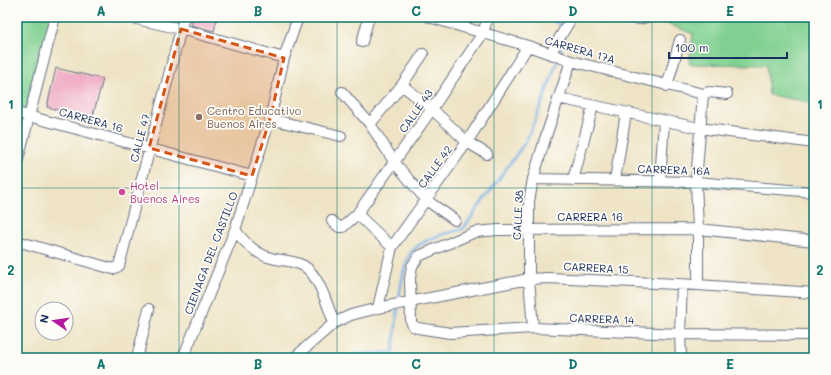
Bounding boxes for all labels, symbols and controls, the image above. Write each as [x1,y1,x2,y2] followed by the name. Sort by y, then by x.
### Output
[96,2,106,19] text: A
[254,2,263,19] text: B
[411,2,421,19] text: C
[568,2,578,19] text: D
[726,2,734,19] text: E
[543,32,617,67] street label: CARRERA 17A
[669,34,787,60] scale bar
[675,39,709,55] text: 100 m
[395,86,436,135] street label: CALLE 43
[8,95,14,112] text: 1
[817,95,823,112] text: 1
[207,103,302,131] place label: Centro Educativo Buenos Aires
[57,104,125,135] street label: CARRERA 16
[126,112,153,164] street label: CALLE 47
[194,112,204,122] marker: Centro Educativo Buenos Aires
[414,142,455,191] street label: CALLE 42
[637,161,711,178] street label: CARRERA 16A
[130,178,200,206] place label: Hotel Buenos Aires
[117,187,127,197] marker: Hotel Buenos Aires
[180,189,241,316] street label: CIENAGA DEL CASTILLO
[509,189,526,240] street label: CALLE 38
[557,209,623,224] street label: CARRERA 16
[563,258,629,277] street label: CARRERA 15
[7,261,15,278] text: 2
[816,261,824,278] text: 2
[34,301,74,341] north arrow
[569,310,636,327] street label: CARRERA 14
[36,313,52,324] text: N
[96,355,106,372] text: A
[254,355,263,372] text: B
[411,355,421,372] text: C
[568,355,578,372] text: D
[726,355,734,372] text: E

